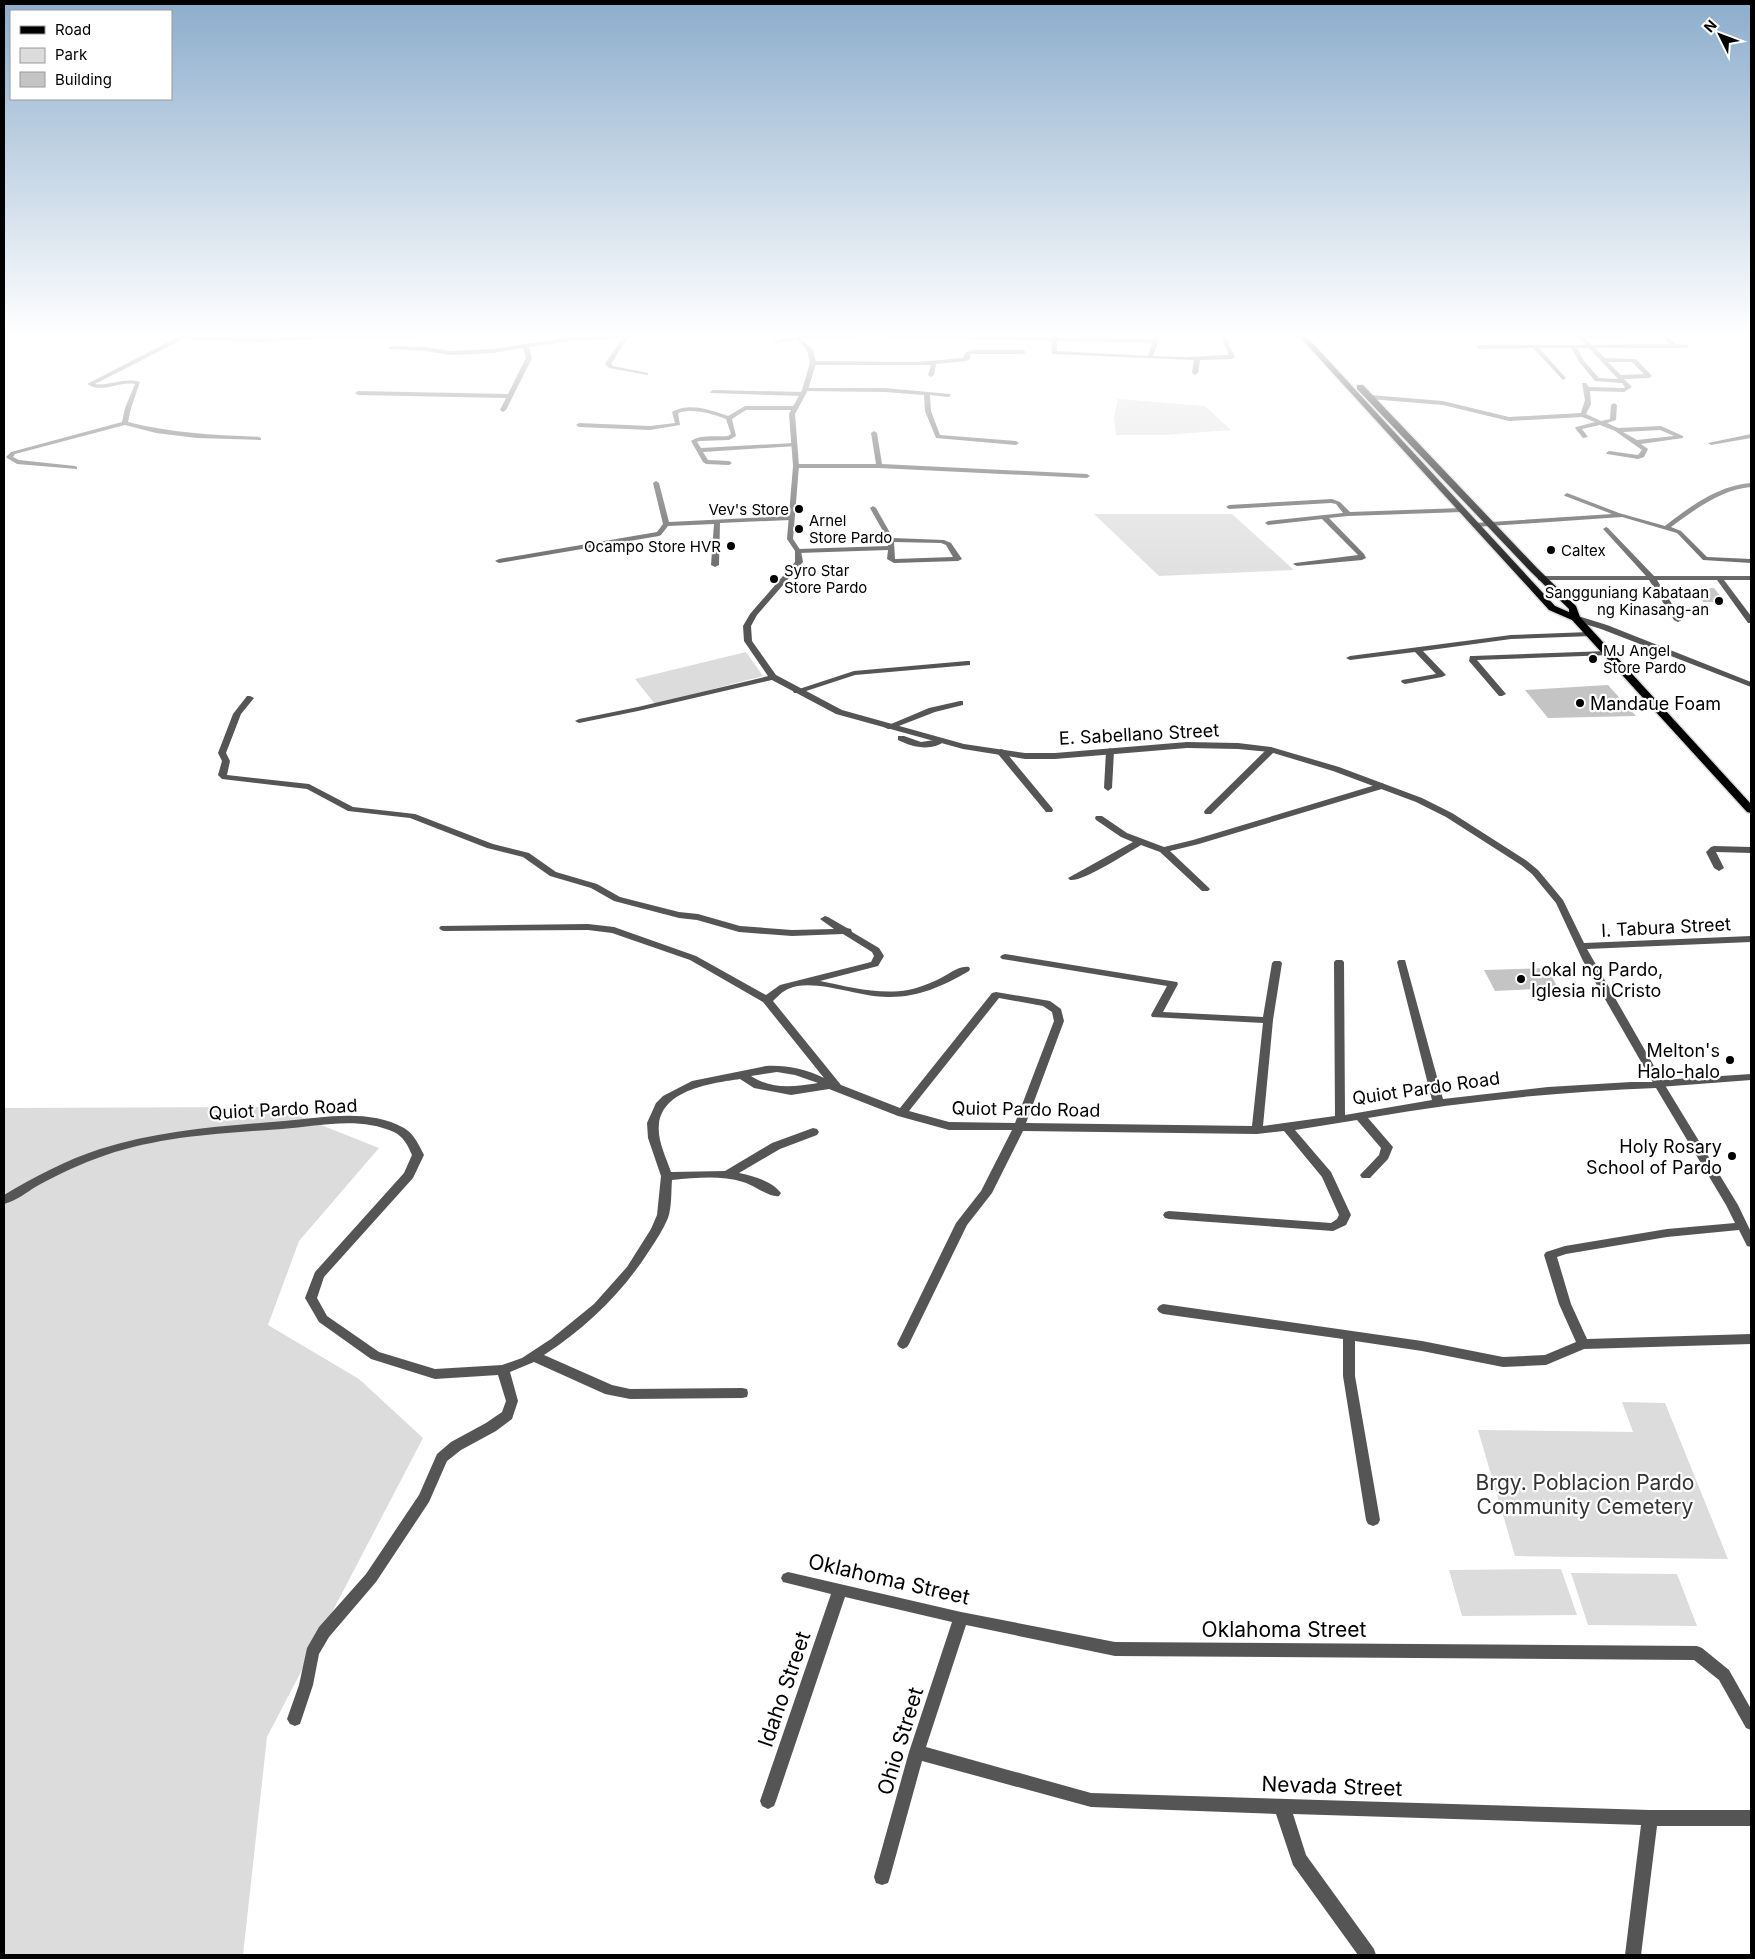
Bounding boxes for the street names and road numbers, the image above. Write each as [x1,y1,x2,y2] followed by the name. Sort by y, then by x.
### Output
[1058,719,1220,749] street label: E. Sabellano Street
[1601,913,1732,941] street label: I. Tabura Street
[1351,1067,1501,1109] street label: Quiot Pardo Road
[208,1095,358,1123] street label: Quiot Pardo Road
[951,1097,1101,1121] street label: Quiot Pardo Road
[806,1548,972,1610] street label: Oklahoma Street
[1202,1617,1367,1642] street label: Oklahoma Street
[753,1628,815,1750] street label: Idaho Street
[872,1684,928,1798] street label: Ohio Street
[1261,1771,1403,1801] street label: Nevada Street

